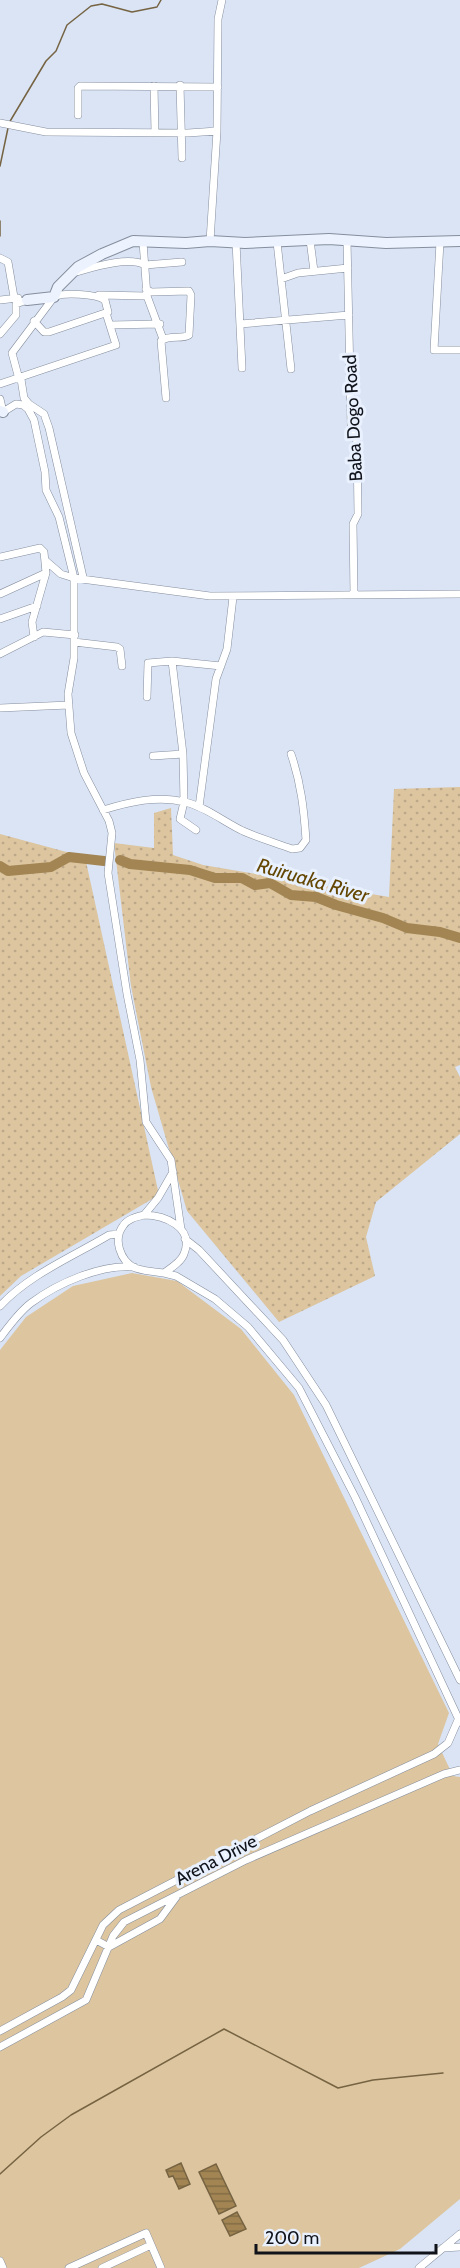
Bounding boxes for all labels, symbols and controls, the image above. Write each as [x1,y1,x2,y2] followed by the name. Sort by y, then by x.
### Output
[339,354,367,482] street label: Baba Dogo Road
[254,853,372,908] water label: Ruiruaka River
[171,1830,261,1890] street label: Arena Drive
[256,2217,436,2255] scale bar
[265,2227,319,2249] text: 200 m

